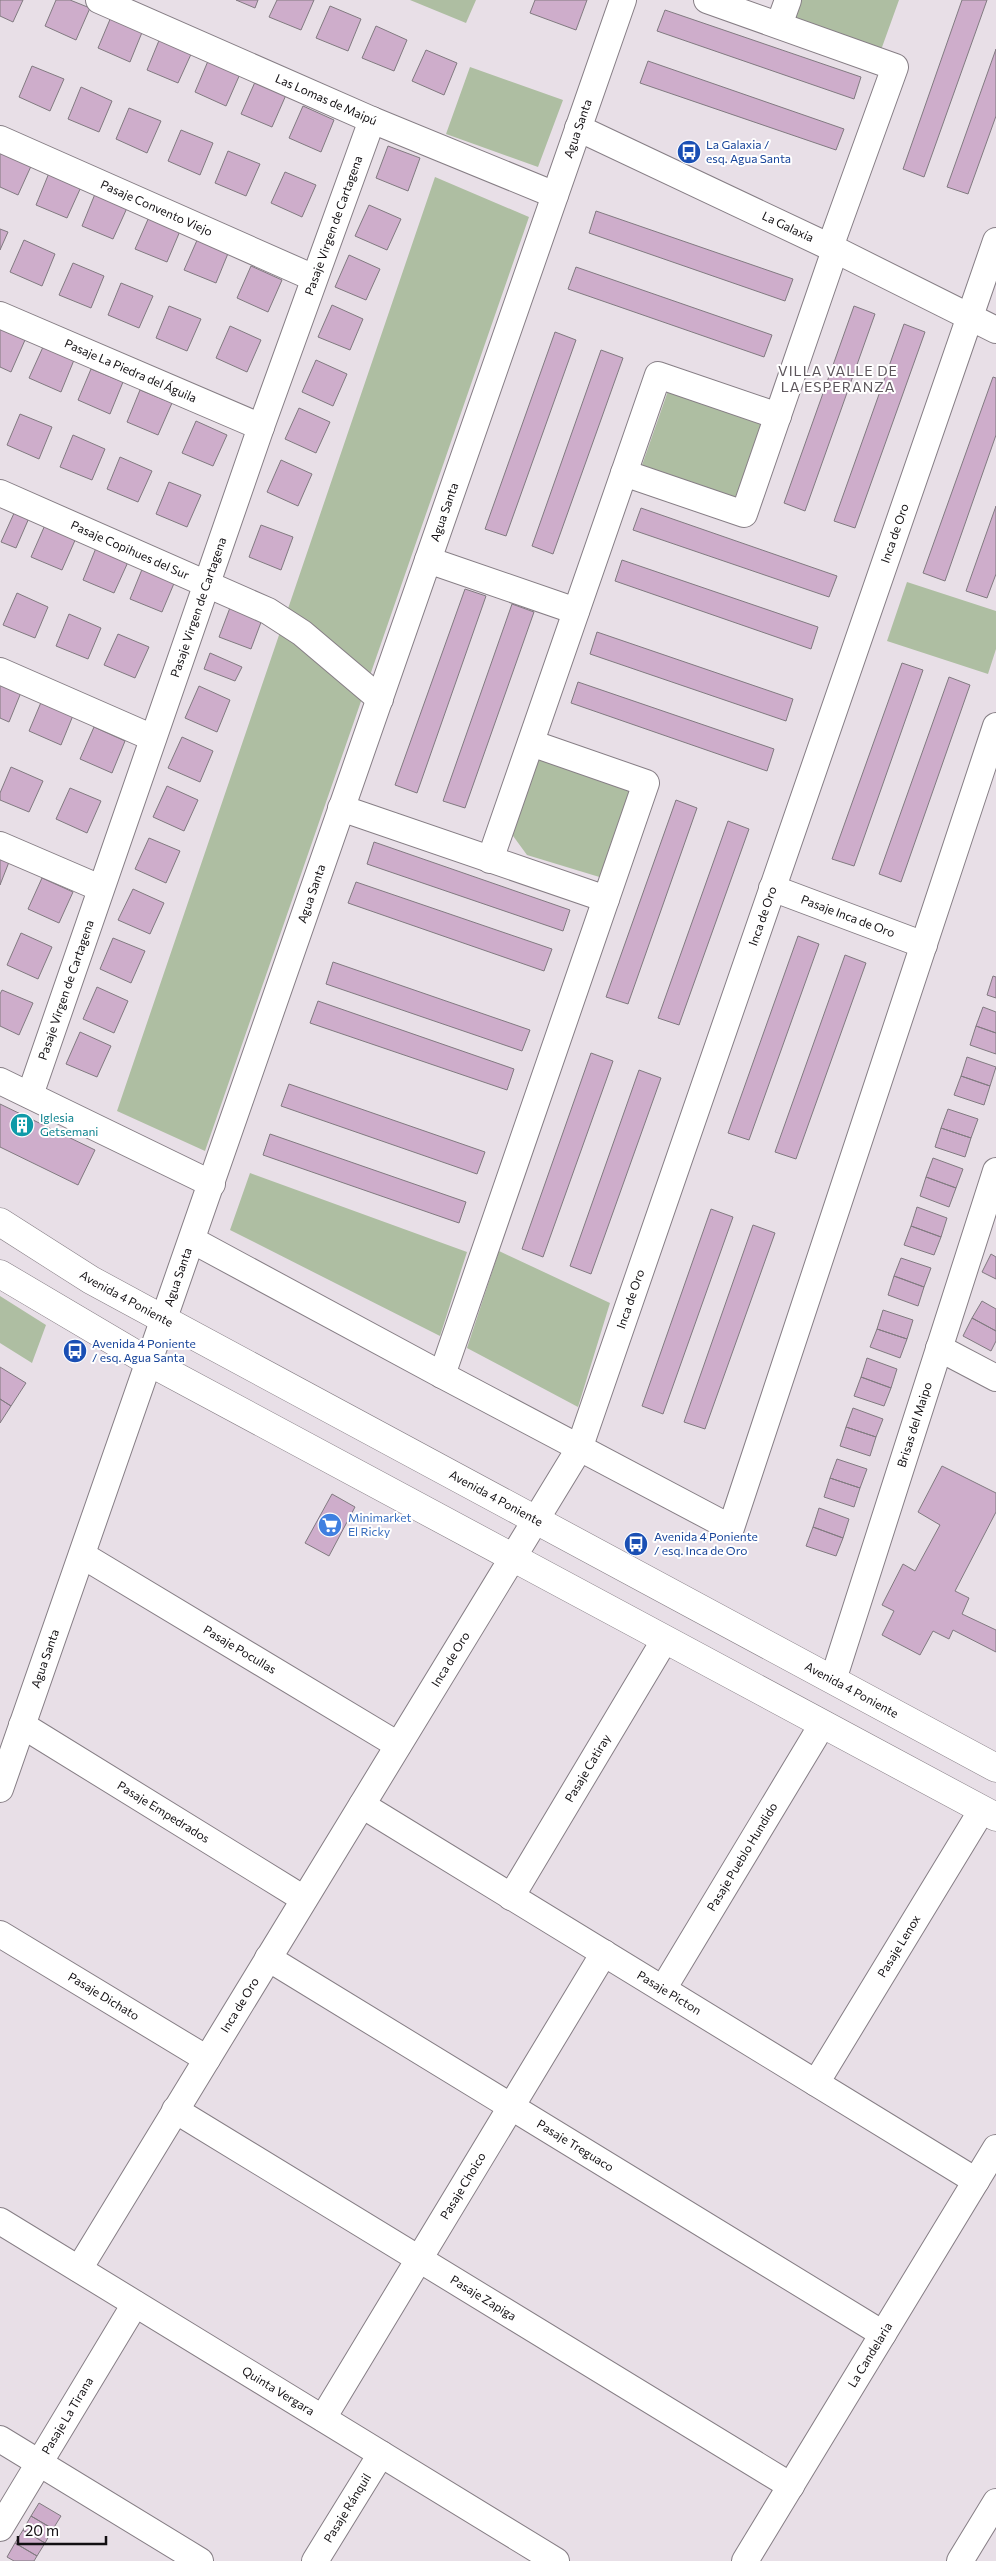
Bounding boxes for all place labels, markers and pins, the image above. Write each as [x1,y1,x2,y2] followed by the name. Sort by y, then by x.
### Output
[706,137,791,165] place label: La Galaxia / esq. Agua Santa
[676,139,702,165] bus stop icon: La Galaxia / esq. Agua Santa
[40,1110,98,1138] place label: Iglesia Getsemani
[9,1112,35,1138] building icon: Iglesia Getsemani
[92,1336,196,1364] place label: Avenida 4 Poniente / esq. Agua Santa
[62,1338,88,1364] bus stop icon: Avenida 4 Poniente / esq. Agua Santa
[348,1510,412,1538] place label: Minimarket El Ricky
[317,1512,343,1538] supermarket icon: Minimarket El Ricky
[654,1529,758,1557] place label: Avenida 4 Poniente / esq. Inca de Oro
[623,1531,649,1557] bus stop icon: Avenida 4 Poniente / esq. Inca de Oro

